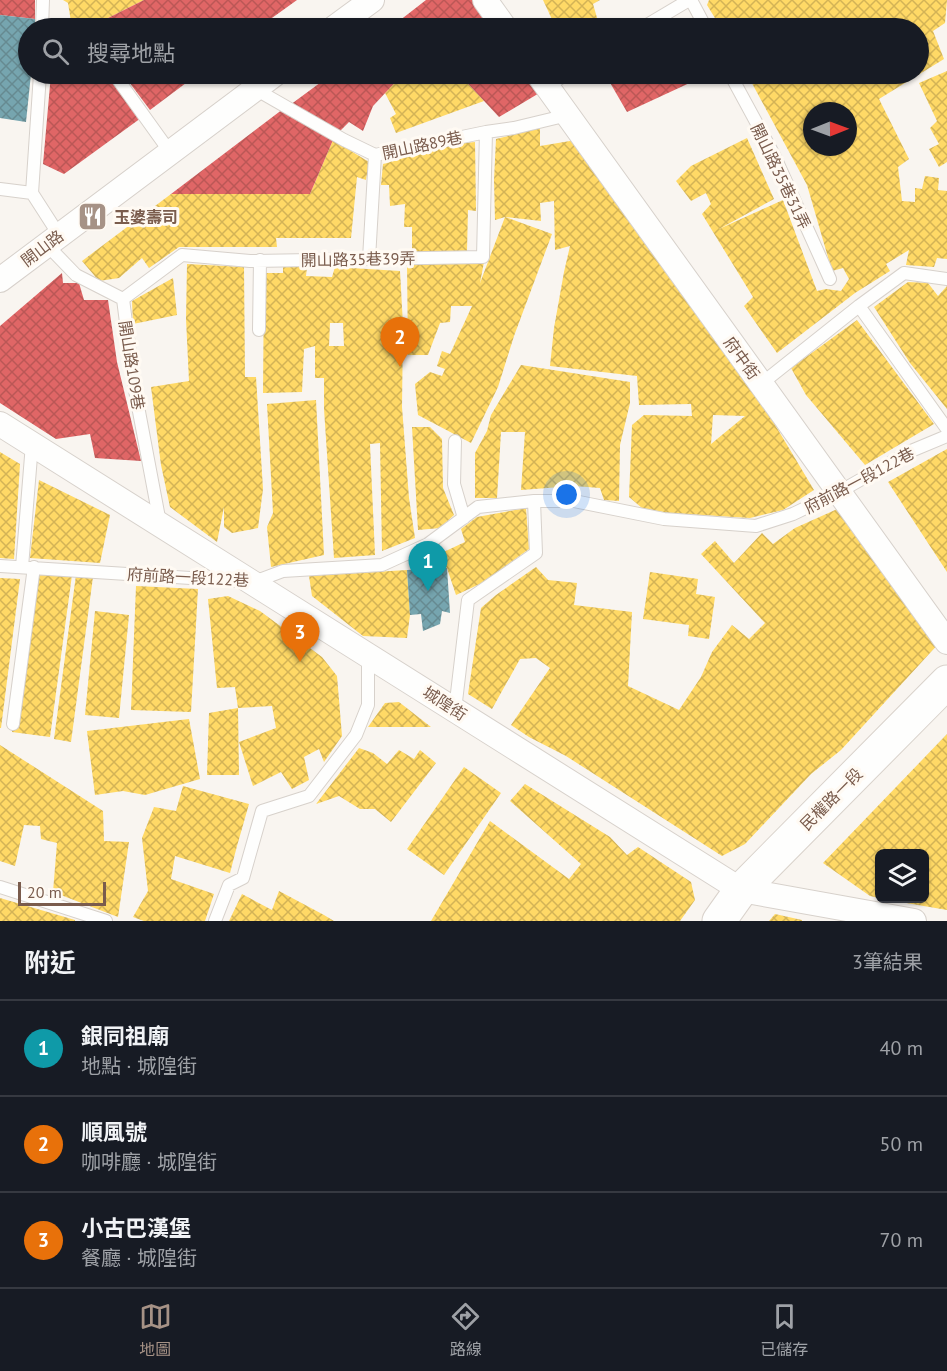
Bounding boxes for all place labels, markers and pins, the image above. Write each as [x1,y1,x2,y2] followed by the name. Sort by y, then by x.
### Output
[77,201,109,233] restaurant icon: 玉婆壽司
[114,207,178,227] place label: 玉婆壽司
[380,318,420,367] pin: 2
[408,542,448,591] pin: 1
[280,612,320,662] pin: 3

